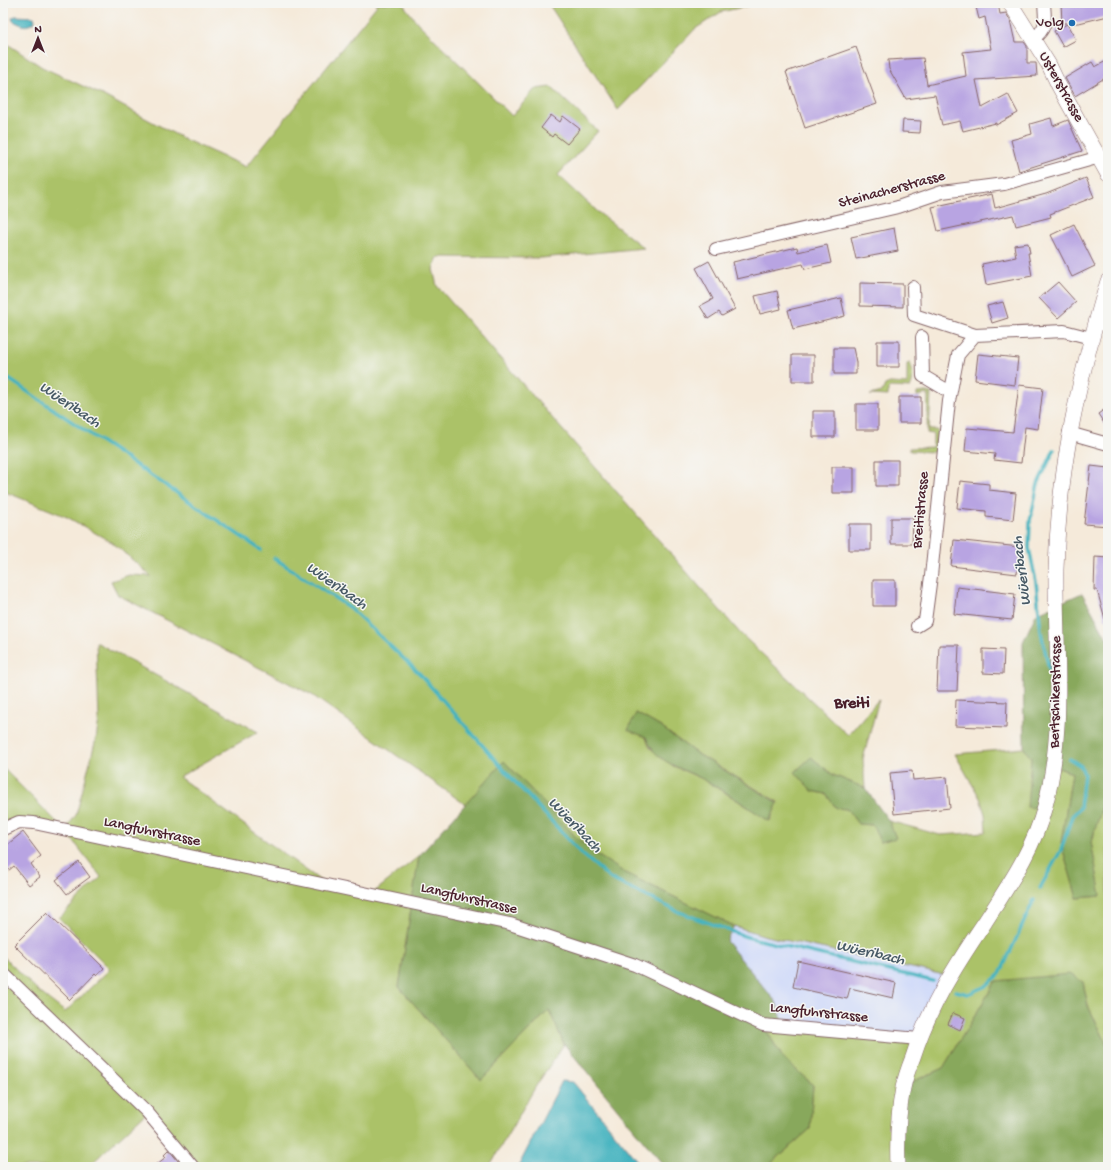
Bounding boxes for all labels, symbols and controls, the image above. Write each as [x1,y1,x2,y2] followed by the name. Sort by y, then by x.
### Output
[1035,14,1064,32] place label: Volg
[18,18,58,58] north arrow
[1067,18,1077,28] marker: Volg
[34,24,42,36] text: N
[1034,49,1088,125] street label: Usterstrasse
[837,167,948,213] street label: Steinacherstrasse
[35,379,104,434] water label: Wüeribach
[909,470,933,550] street label: Breitistrasse
[1009,535,1037,607] water label: Wüeribach
[302,559,370,615] water label: Wüeribach
[1046,635,1066,749] street label: Bertschikerstrasse
[833,695,870,714] district label: Breiti
[543,794,605,858] water label: Wüeribach
[102,813,202,851] street label: Langfuhrstrasse
[419,879,519,919] street label: Langfuhrstrasse
[834,937,907,971] water label: Wüeribach
[769,999,869,1027] street label: Langfuhrstrasse

